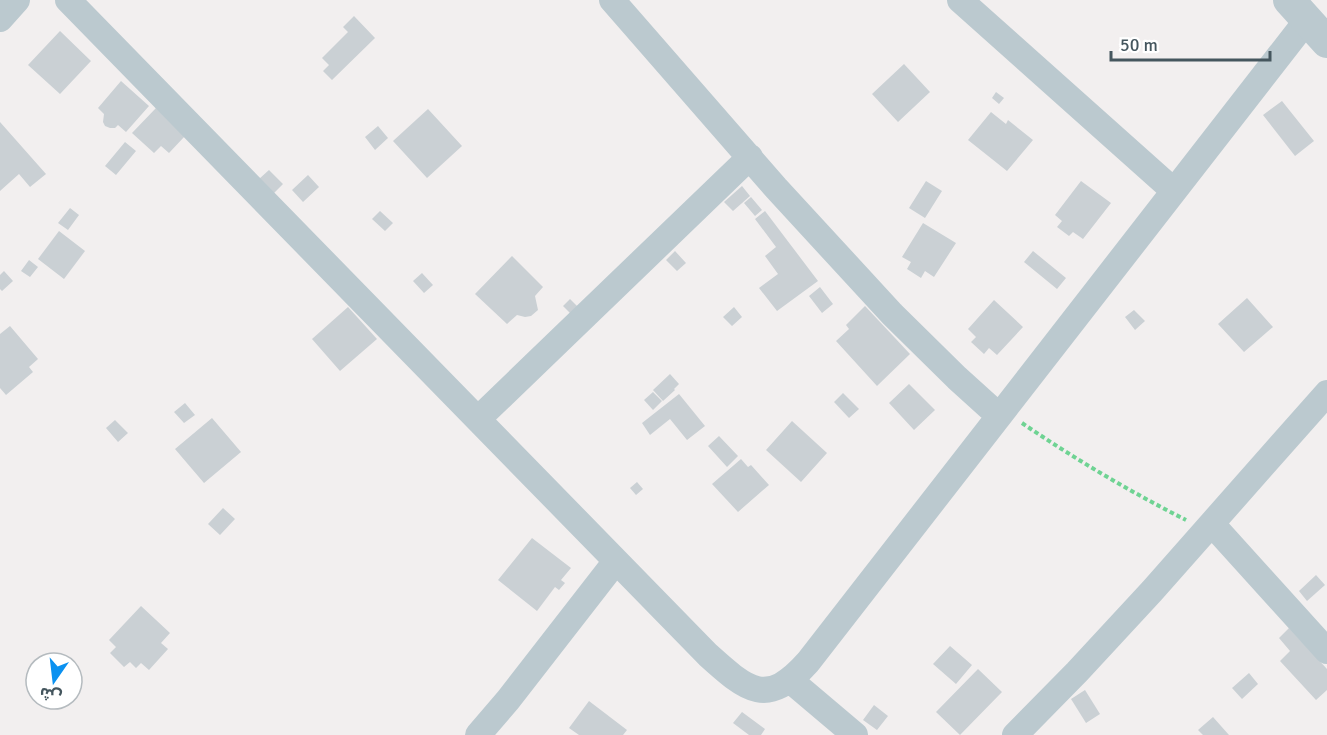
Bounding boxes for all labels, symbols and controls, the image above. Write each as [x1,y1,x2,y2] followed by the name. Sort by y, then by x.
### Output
[1111,24,1270,62] scale bar
[1120,34,1158,56] text: 50 m
[24,651,84,711] north arrow
[37,682,64,707] text: ش

